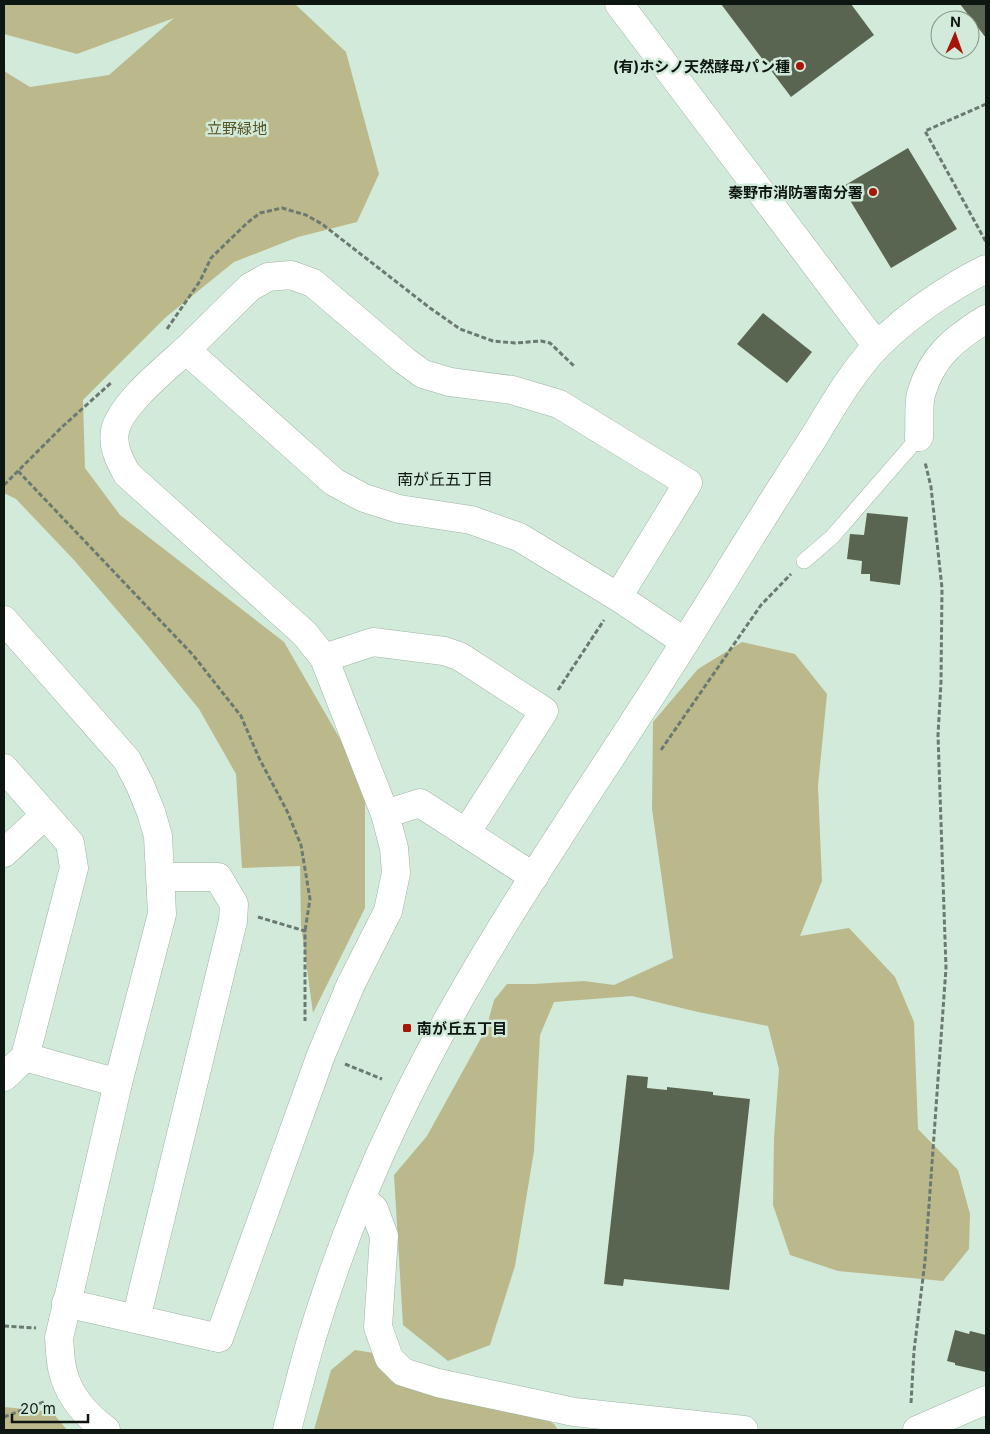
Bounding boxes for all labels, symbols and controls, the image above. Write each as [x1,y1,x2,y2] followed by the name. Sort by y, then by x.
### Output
[930,10,980,60] north arrow
[950,13,961,30] text: N
[613,57,790,76] place label: (有)ホシノ天然酵母パン種
[794,60,806,72] marker: (有)ホシノ天然酵母パン種
[207,119,267,138] park label: 立野緑地
[728,183,863,202] place label: 秦野市消防署南分署
[867,186,879,198] marker: 秦野市消防署南分署
[397,469,493,489] district label: 南が丘五丁目
[417,1019,507,1038] place label: 南が丘五丁目
[401,1022,413,1034] marker: 南が丘五丁目
[12,1392,89,1424] scale bar
[20,1399,56,1418] text: 20 m

